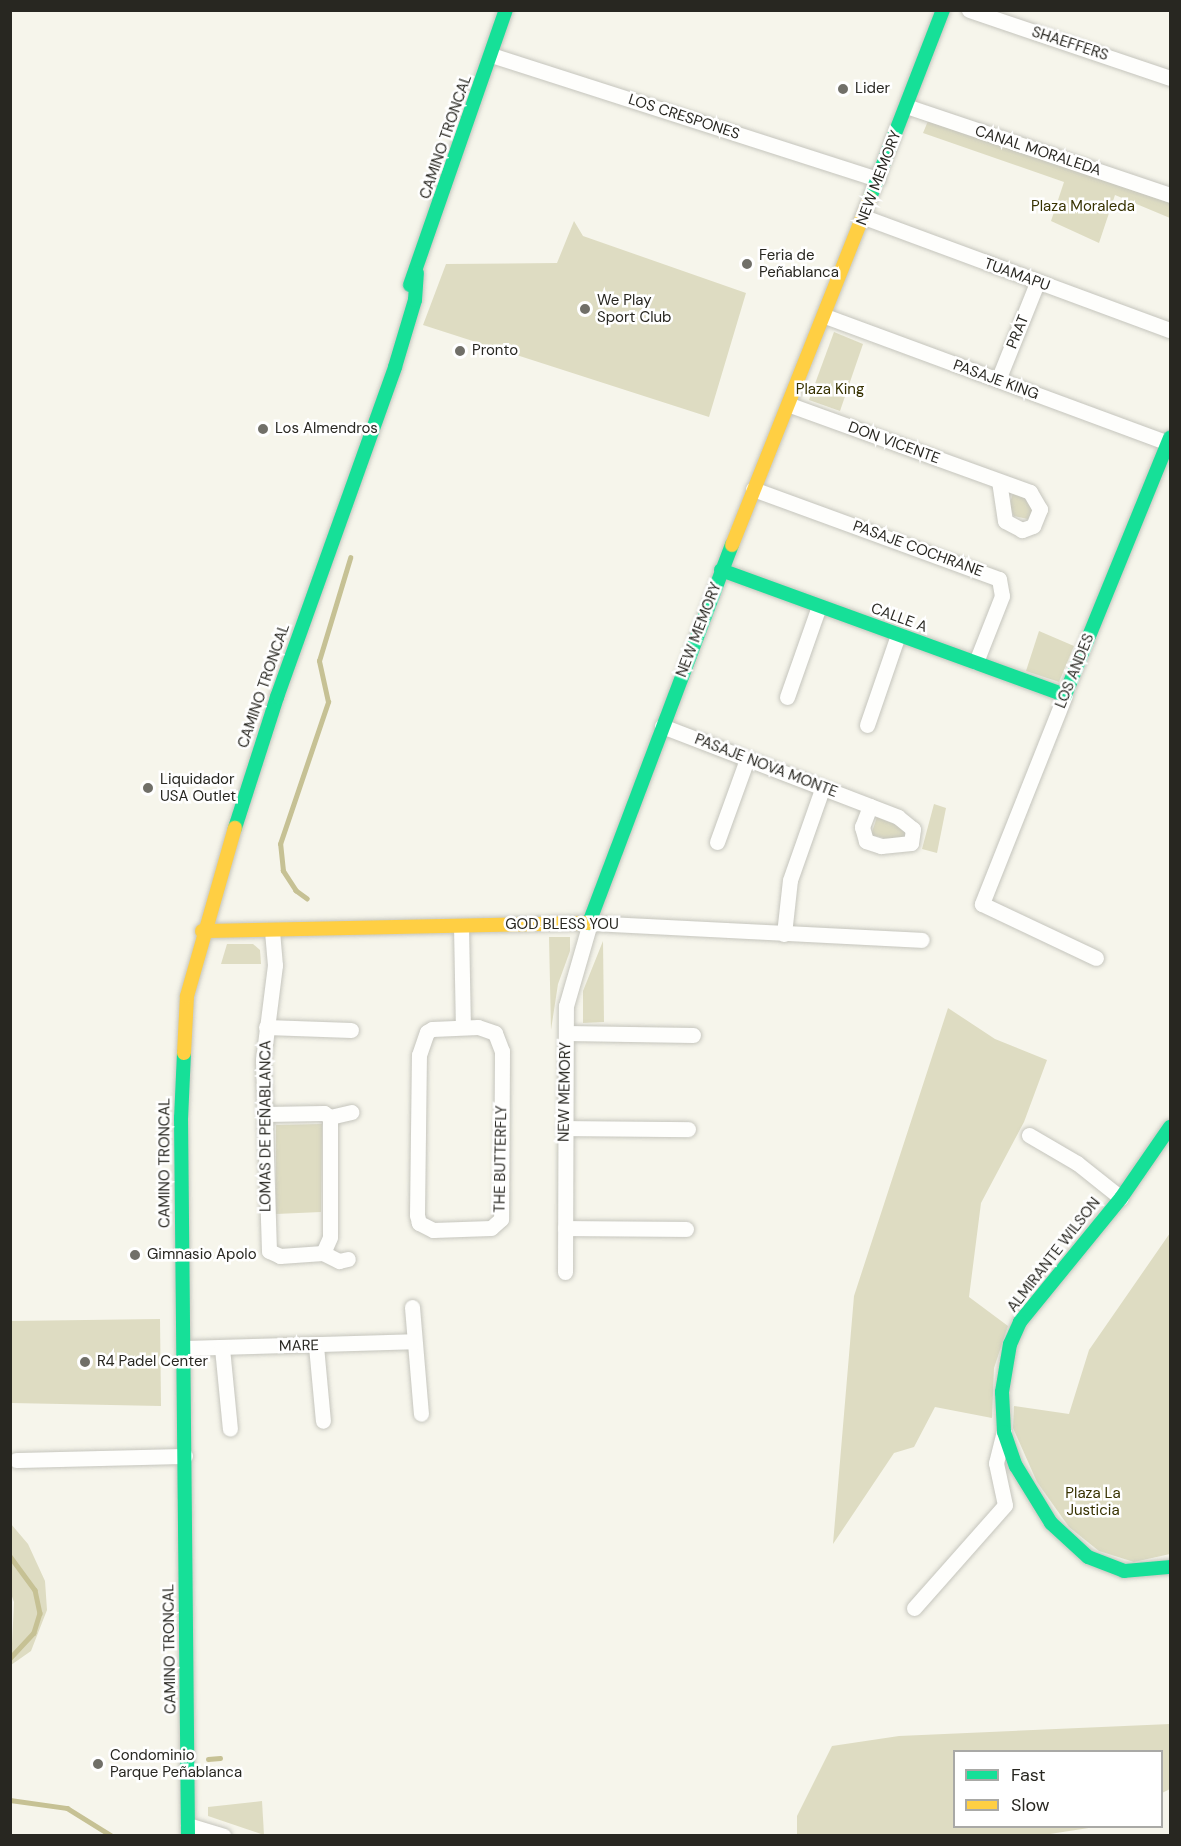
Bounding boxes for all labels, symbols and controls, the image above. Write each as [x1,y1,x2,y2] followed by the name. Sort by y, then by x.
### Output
[1029,23,1111,65] street label: SHAEFFERS
[416,73,476,201] street label: CAMINO TRONCAL
[855,80,890,98] place label: Lider
[836,82,850,96] marker: Lider
[626,91,742,143] street label: LOS CRESPONES
[973,122,1103,180] street label: CANAL MORALEDA
[853,128,905,228] street label: NEW MEMORY
[1031,198,1135,216] park label: Plaza Moraleda
[759,246,839,281] place label: Feria de Peñablanca
[982,255,1052,295] street label: TUAMAPU
[740,257,754,271] marker: Feria de Peñablanca
[597,291,671,326] place label: We Play Sport Club
[578,302,592,316] marker: We Play Sport Club
[1003,312,1033,352] street label: PRAT
[472,342,518,360] place label: Pronto
[453,344,467,358] marker: Pronto
[951,356,1041,404] street label: PASAJE KING
[796,381,864,399] park label: Plaza King
[846,418,942,468] street label: DON VICENTE
[275,420,378,438] place label: Los Almendros
[256,422,270,436] marker: Los Almendros
[851,517,985,581] street label: PASAJE COCHRANE
[673,580,725,680] street label: NEW MEMORY
[868,600,930,636] street label: CALLE A
[234,622,294,750] street label: CAMINO TRONCAL
[1052,631,1098,711] street label: LOS ANDES
[692,730,840,802] street label: PASAJE NOVA MONTE
[160,770,236,805] place label: Liquidador USA Outlet
[141,781,155,795] marker: Liquidador USA Outlet
[505,916,619,934] street label: GOD BLESS YOU
[257,1040,275,1212] street label: LOMAS DE PEÑABLANCA
[555,1042,575,1142] street label: NEW MEMORY
[156,1098,174,1228] street label: CAMINO TRONCAL
[491,1105,511,1213] street label: THE BUTTERFLY
[1004,1194,1104,1316] street label: ALMIRANTE WILSON
[147,1246,257,1264] place label: Gimnasio Apolo
[128,1248,142,1262] marker: Gimnasio Apolo
[279,1337,319,1355] street label: MARE
[97,1353,208,1371] place label: R4 Padel Center
[78,1355,92,1369] marker: R4 Padel Center
[1065,1484,1121,1519] park label: Plaza La Justicia
[160,1584,180,1714] street label: CAMINO TRONCAL
[110,1746,242,1781] place label: Condominio Parque Peñablanca
[953,1750,1163,1828] legend
[91,1757,105,1771] marker: Condominio Parque Peñablanca
[1011,1763,1046,1787] text: Fast
[1011,1793,1050,1817] text: Slow

